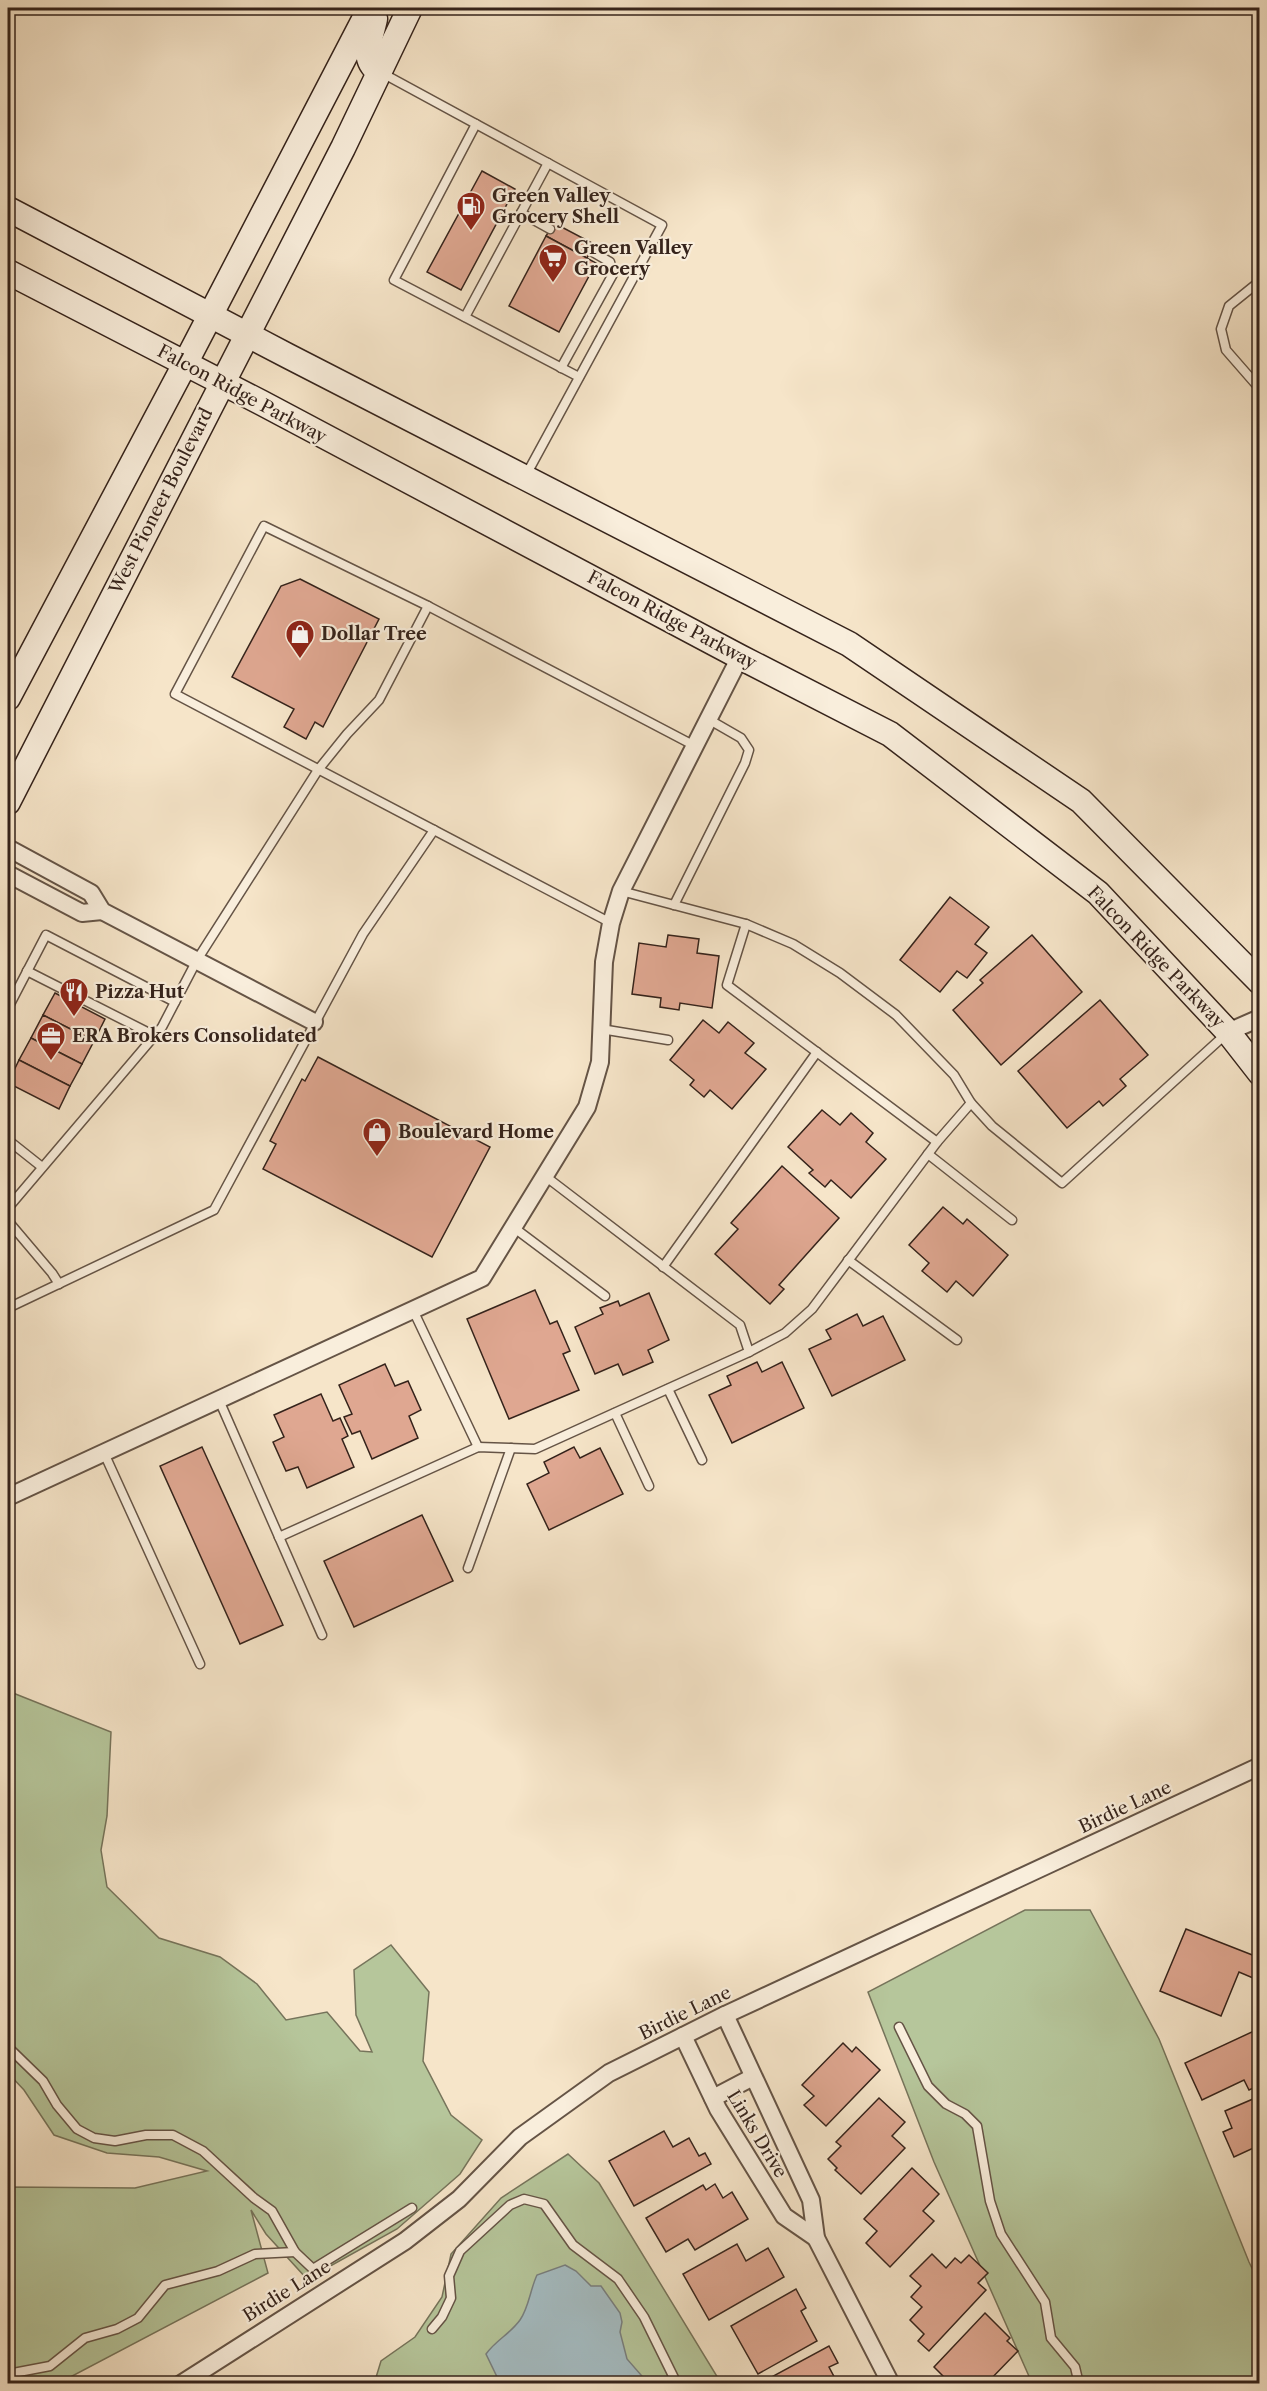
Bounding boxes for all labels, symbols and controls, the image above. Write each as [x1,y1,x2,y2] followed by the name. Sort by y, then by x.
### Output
[492,185,619,228] place label: Green Valley Grocery Shell
[455,190,487,232] fuel station icon: Green Valley Grocery Shell
[574,237,693,280] place label: Green Valley Grocery
[537,242,569,284] supermarket icon: Green Valley Grocery
[154,340,331,448] street label: Falcon Ridge Parkway
[104,404,218,599] street label: West Pioneer Boulevard
[584,566,761,674] street label: Falcon Ridge Parkway
[284,618,316,660] shop icon: Dollar Tree
[321,623,427,645] place label: Dollar Tree
[1083,882,1230,1033] street label: Falcon Ridge Parkway
[58,976,90,1018] restaurant icon: Pizza Hut
[95,981,185,1003] place label: Pizza Hut
[35,1020,67,1062] office icon: ERA Brokers Consolidated
[72,1025,317,1047] place label: ERA Brokers Consolidated
[361,1116,393,1158] shop icon: Boulevard Home
[398,1121,554,1143] place label: Boulevard Home
[1075,1776,1175,1838] street label: Birdie Lane
[636,1981,734,2045] street label: Birdie Lane
[722,2086,792,2182] street label: Links Drive
[239,2255,335,2327] street label: Birdie Lane

